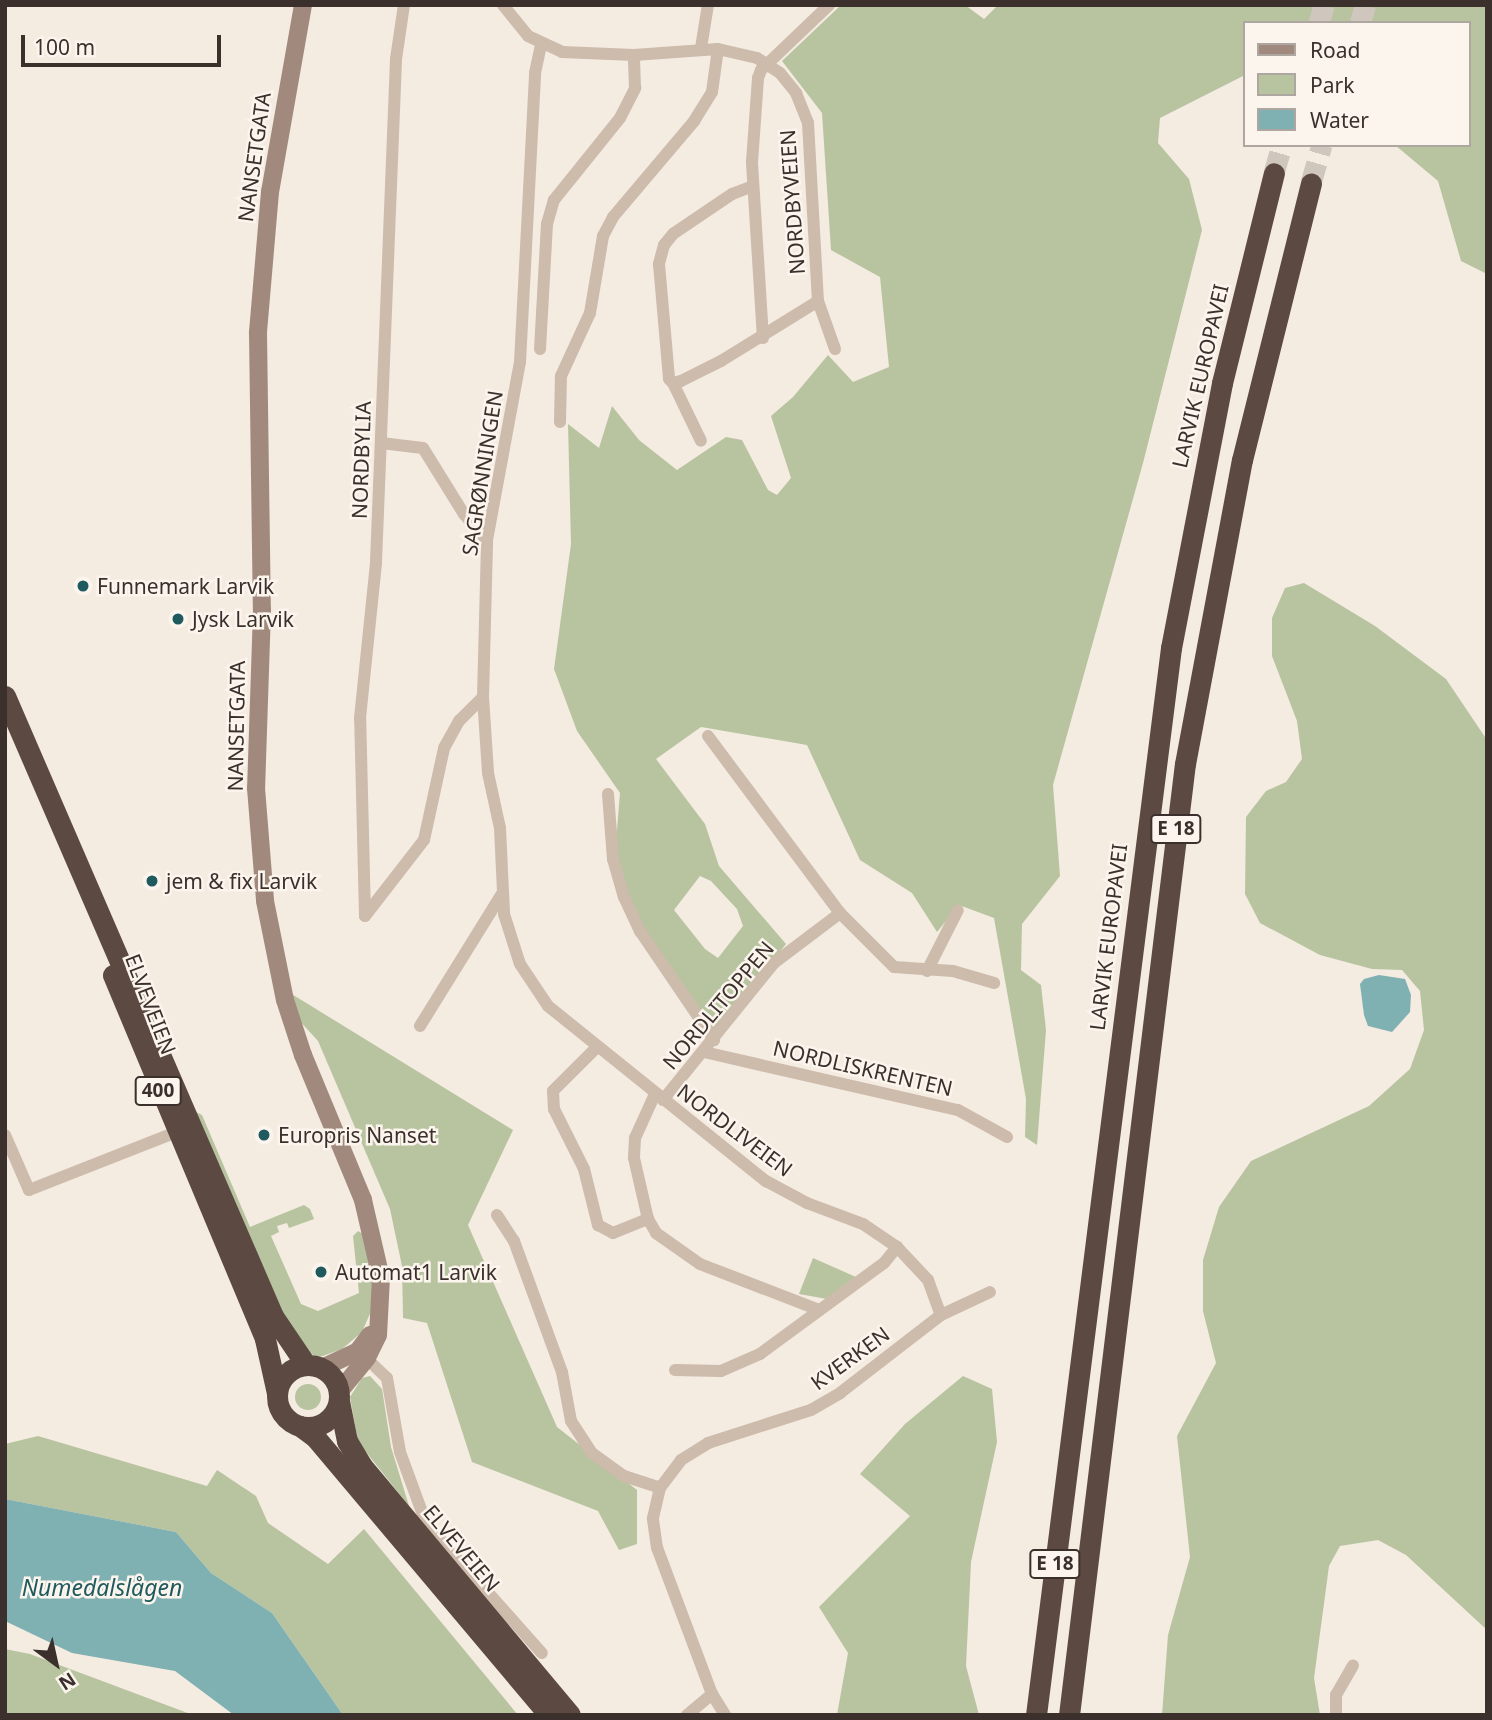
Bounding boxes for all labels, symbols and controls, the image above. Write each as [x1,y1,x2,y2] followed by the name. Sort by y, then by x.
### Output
[24,21,224,65] scale bar
[1244,21,1471,147] legend
[34,33,95,61] text: 100 m
[1310,36,1360,64] text: Road
[1310,71,1354,99] text: Park
[232,91,276,223] street label: NANSETGATA
[1310,106,1369,134] text: Water
[774,129,810,275] street label: NORDBYVEIEN
[1167,282,1233,470] street label: LARVIK EUROPAVEI
[456,388,508,558] street label: SAGRØNNINGEN
[346,401,376,519] street label: NORDBYLIA
[97,573,274,599] place label: Funnemark Larvik
[75,578,91,594] marker: Funnemark Larvik
[192,606,294,632] place label: Jysk Larvik
[170,611,186,627] marker: Jysk Larvik
[222,660,250,792] street label: NANSETGATA
[1150,814,1202,844] road number: E 18
[1084,842,1132,1032] street label: LARVIK EUROPAVEI
[166,868,317,894] place label: jem & fix Larvik
[144,873,160,889] marker: jem & fix Larvik
[657,936,779,1074] street label: NORDLITOPPEN
[120,950,182,1058] street label: ELVEVEIEN
[771,1035,955,1101] street label: NORDLISKRENTEN
[134,1076,182,1106] road number: 400
[672,1078,798,1182] street label: NORDLIVEIEN
[278,1122,436,1148] place label: Europris Nanset
[256,1127,272,1143] marker: Europris Nanset
[335,1259,497,1285] place label: Automat1 Larvik
[313,1264,329,1280] marker: Automat1 Larvik
[806,1321,894,1395] street label: KVERKEN
[418,1499,506,1597] street label: ELVEVEIEN
[1029,1548,1081,1580] road number: E 18
[22,1573,182,1601] water label: Numedalslågen
[21,1629,91,1699] north arrow
[54,1666,81,1697] text: N

